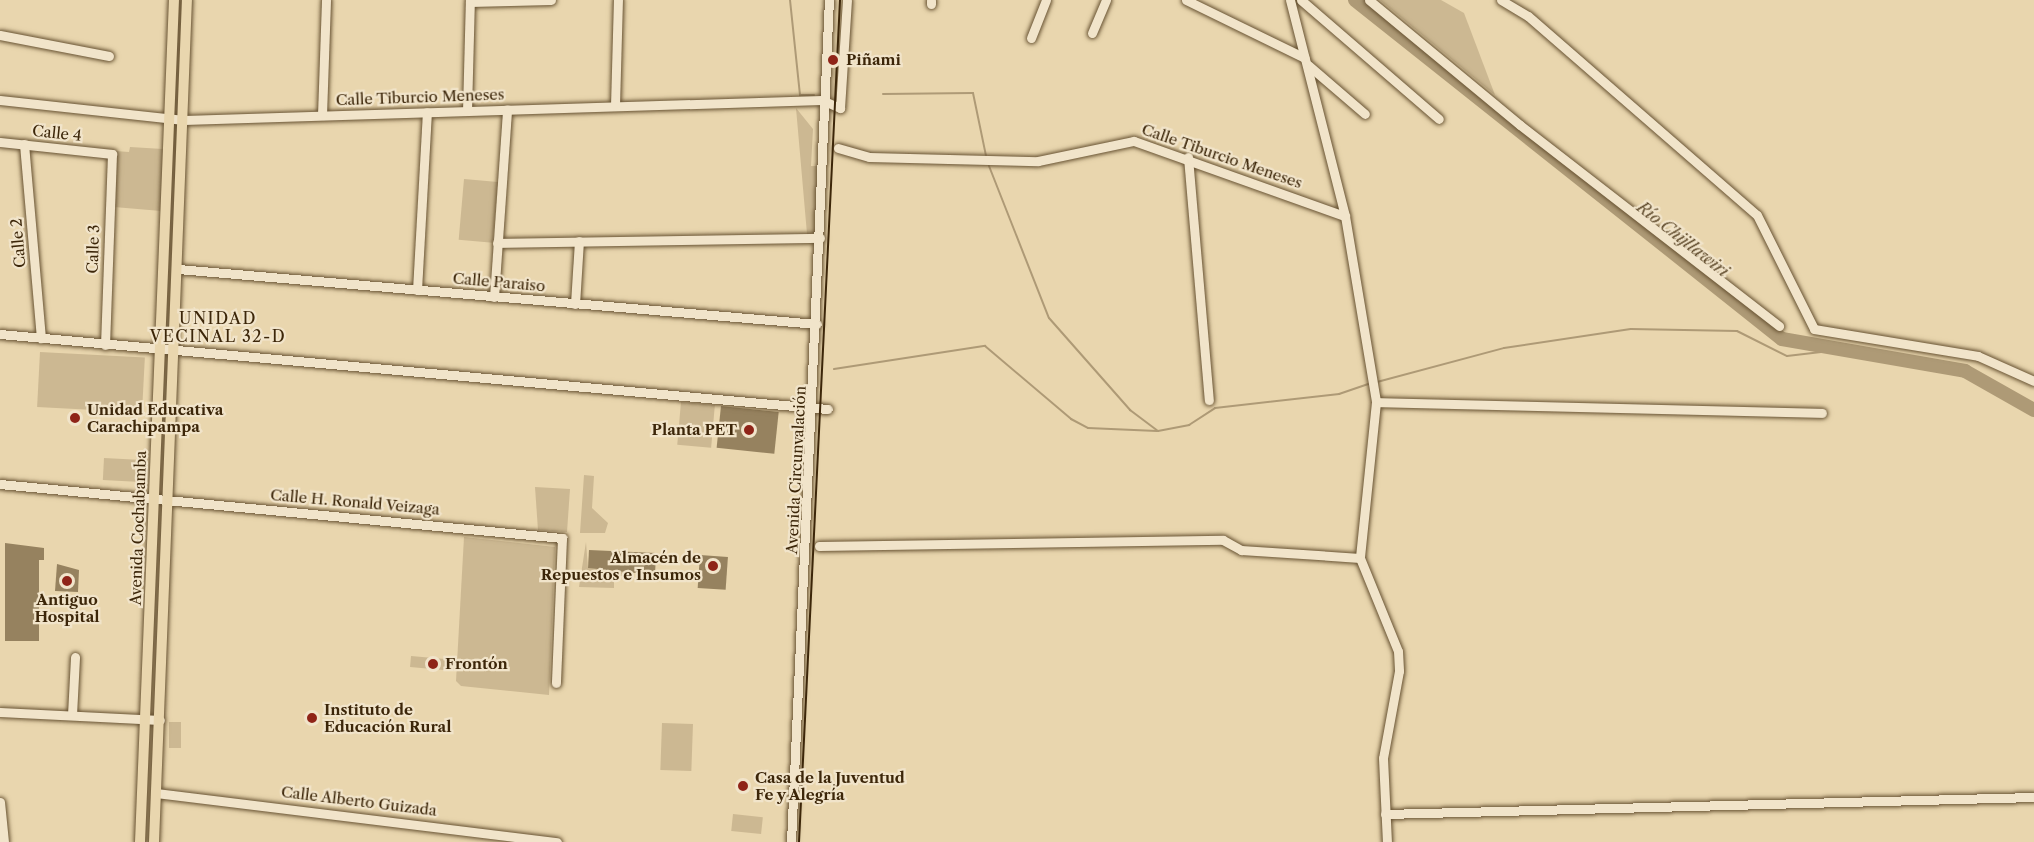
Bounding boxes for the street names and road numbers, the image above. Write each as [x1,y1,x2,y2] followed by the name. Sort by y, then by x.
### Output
[335,85,505,109] street label: Calle Tiburcio Meneses
[1139,120,1305,192] street label: Calle Tiburcio Meneses
[31,121,83,145] street label: Calle 4
[7,218,29,268] street label: Calle 2
[83,224,103,274] street label: Calle 3
[452,269,546,295] street label: Calle Paraiso
[783,385,809,555] street label: Avenida Circunvalación
[126,450,150,606] street label: Avenida Cochabamba
[269,486,441,518] street label: Calle H. Ronald Veizaga
[280,782,438,820] street label: Calle Alberto Guizada

